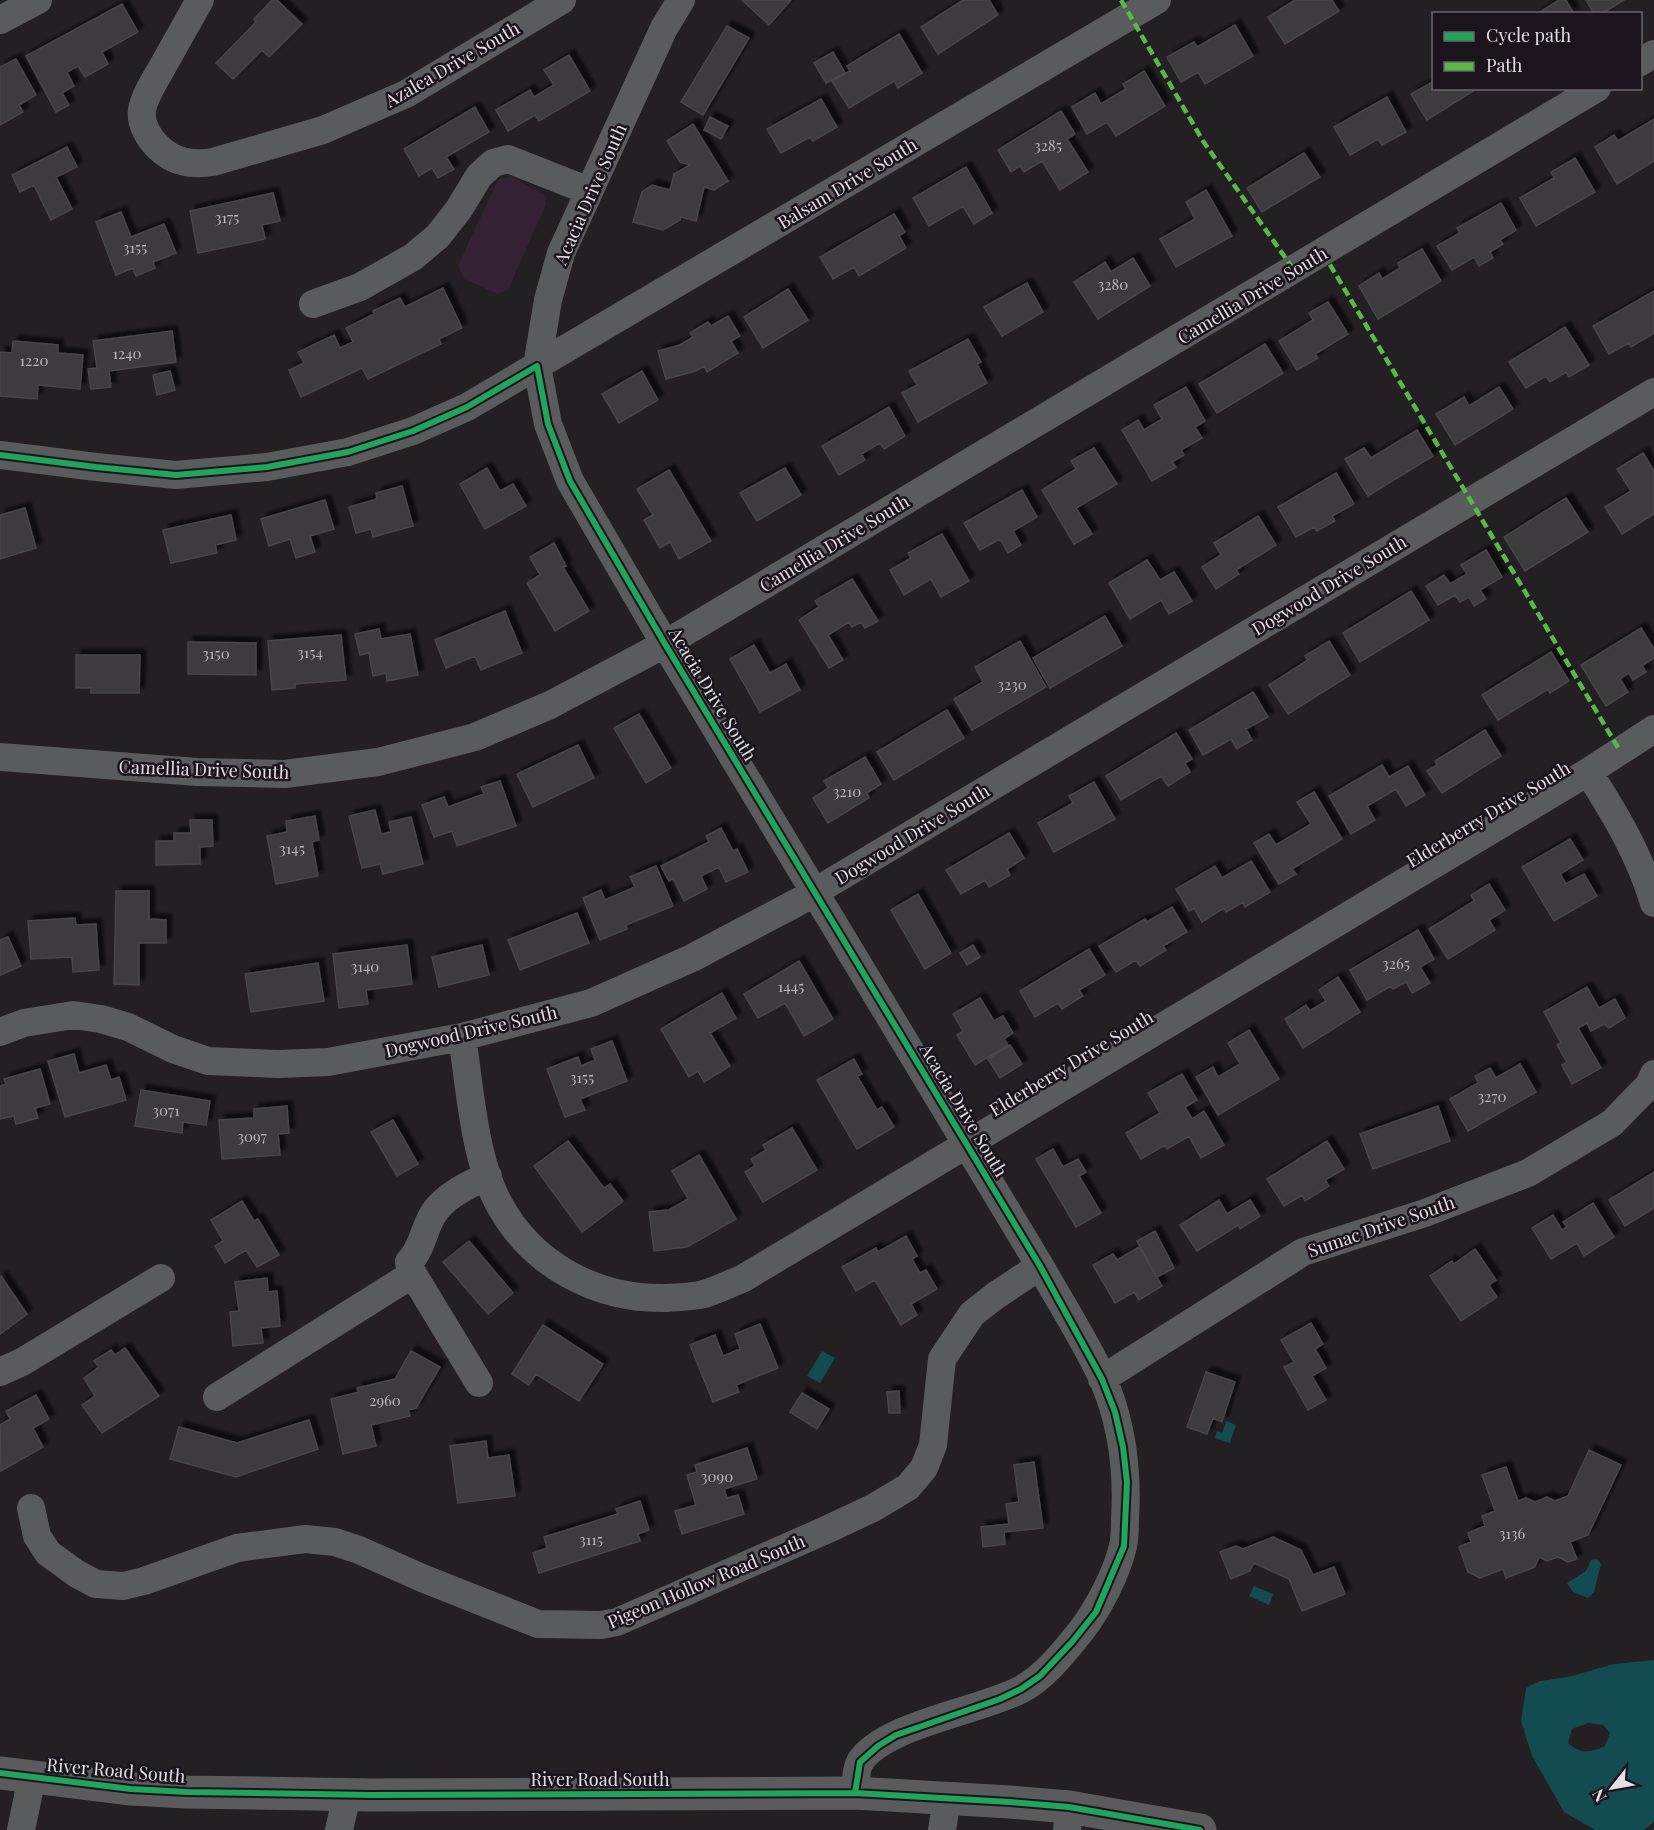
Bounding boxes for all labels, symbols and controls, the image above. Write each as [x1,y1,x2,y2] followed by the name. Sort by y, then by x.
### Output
[1432,12,1642,90] legend
[379,15,524,113] street label: Azalea Drive South
[1486,23,1571,47] text: Cycle path
[1486,53,1523,77] text: Path
[548,119,632,269] street label: Acacia Drive South
[773,132,921,234] street label: Balsam Drive South
[1034,135,1062,155] house number: 3285
[215,207,239,227] house number: 3175
[123,237,147,257] house number: 3155
[1173,241,1332,349] street label: Camellia Drive South
[1098,274,1128,294] house number: 3280
[112,343,142,363] house number: 1240
[20,350,48,370] house number: 1220
[755,489,914,597] street label: Camellia Drive South
[1247,529,1411,641] street label: Dogwood Drive South
[663,622,763,766] street label: Acacia Drive South
[297,642,323,662] house number: 3154
[202,643,230,663] house number: 3150
[997,674,1027,694] house number: 3230
[118,754,290,784] street label: Camellia Drive South
[1402,755,1575,872] street label: Elderberry Drive South
[830,778,994,890] street label: Dogwood Drive South
[833,781,861,801] house number: 3210
[279,838,305,858] house number: 3145
[1382,953,1410,973] house number: 3265
[351,956,379,976] house number: 3140
[778,976,804,996] house number: 1445
[382,999,560,1063] street label: Dogwood Drive South
[985,1004,1158,1121] street label: Elderberry Drive South
[914,1038,1014,1182] street label: Acacia Drive South
[570,1067,594,1087] house number: 3155
[1477,1086,1507,1106] house number: 3270
[152,1100,180,1120] house number: 3071
[237,1126,267,1146] house number: 3097
[1304,1189,1458,1262] street label: Sumac Drive South
[369,1390,401,1410] house number: 2960
[701,1466,733,1486] house number: 3090
[1499,1523,1526,1543] house number: 3136
[604,1528,809,1634] street label: Pigeon Hollow Road South
[579,1529,603,1549] house number: 3115
[46,1752,187,1788] street label: River Road South
[1582,1758,1642,1818] north arrow
[530,1767,670,1791] street label: River Road South
[1587,1785,1611,1806] text: N

